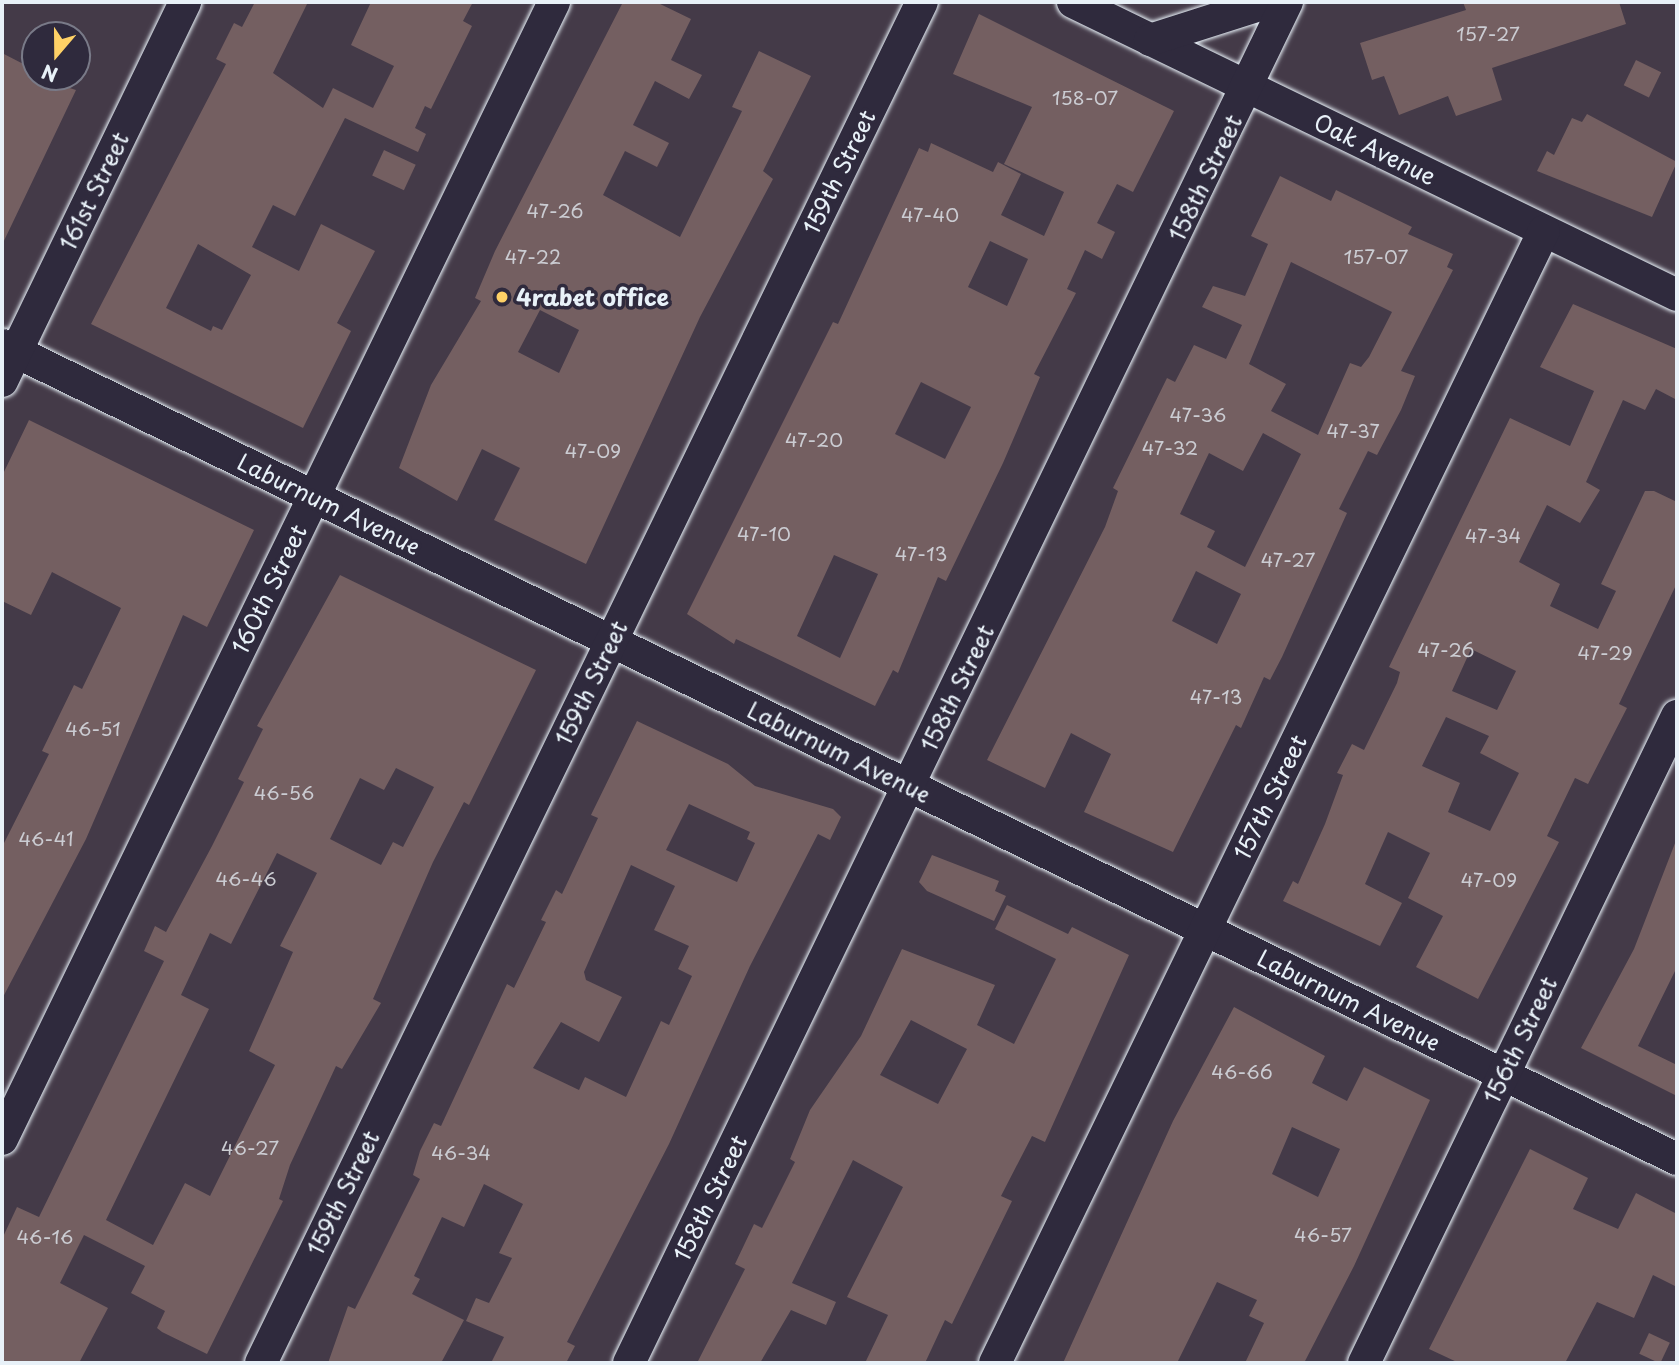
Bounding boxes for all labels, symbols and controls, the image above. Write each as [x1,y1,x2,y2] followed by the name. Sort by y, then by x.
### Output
[21,21,91,91] north arrow
[1456,23,1520,45] house number: 157-27
[38,58,61,90] text: N
[1052,87,1118,109] house number: 158-07
[797,105,881,239] street label: 159th Street
[1309,107,1441,191] street label: Oak Avenue
[1162,110,1248,246] street label: 158th Street
[53,126,135,256] street label: 161st Street
[527,200,583,222] house number: 47-26
[901,204,959,226] house number: 47-40
[505,246,561,268] house number: 47-22
[1344,246,1408,268] house number: 157-07
[516,283,671,311] place label: 4rabet office
[494,289,510,305] marker: 4rabet office
[1170,404,1226,426] house number: 47-36
[1326,420,1380,442] house number: 47-37
[785,429,843,451] house number: 47-20
[1142,437,1198,459] house number: 47-32
[565,440,621,462] house number: 47-09
[234,448,424,560] street label: Laburnum Avenue
[226,520,312,658] street label: 160th Street
[737,523,791,545] house number: 47-10
[1465,525,1521,547] house number: 47-34
[895,543,947,565] house number: 47-13
[1261,549,1315,571] house number: 47-27
[549,616,633,750] street label: 159th Street
[914,620,1000,756] street label: 158th Street
[1418,639,1474,661] house number: 47-26
[1577,642,1633,664] house number: 47-29
[1190,686,1242,708] house number: 47-13
[744,696,934,808] street label: Laburnum Avenue
[65,718,121,740] house number: 46-51
[1228,730,1312,864] street label: 157th Street
[254,782,314,804] house number: 46-56
[18,828,74,850] house number: 46-41
[215,868,277,890] house number: 46-46
[1461,869,1517,891] house number: 47-09
[1254,944,1444,1056] street label: Laburnum Avenue
[1477,971,1563,1109] street label: 156th Street
[1211,1061,1273,1083] house number: 46-66
[301,1126,385,1260] street label: 159th Street
[667,1130,753,1266] street label: 158th Street
[221,1137,279,1159] house number: 46-27
[431,1142,491,1164] house number: 46-34
[1294,1224,1352,1246] house number: 46-57
[17,1226,73,1248] house number: 46-16

